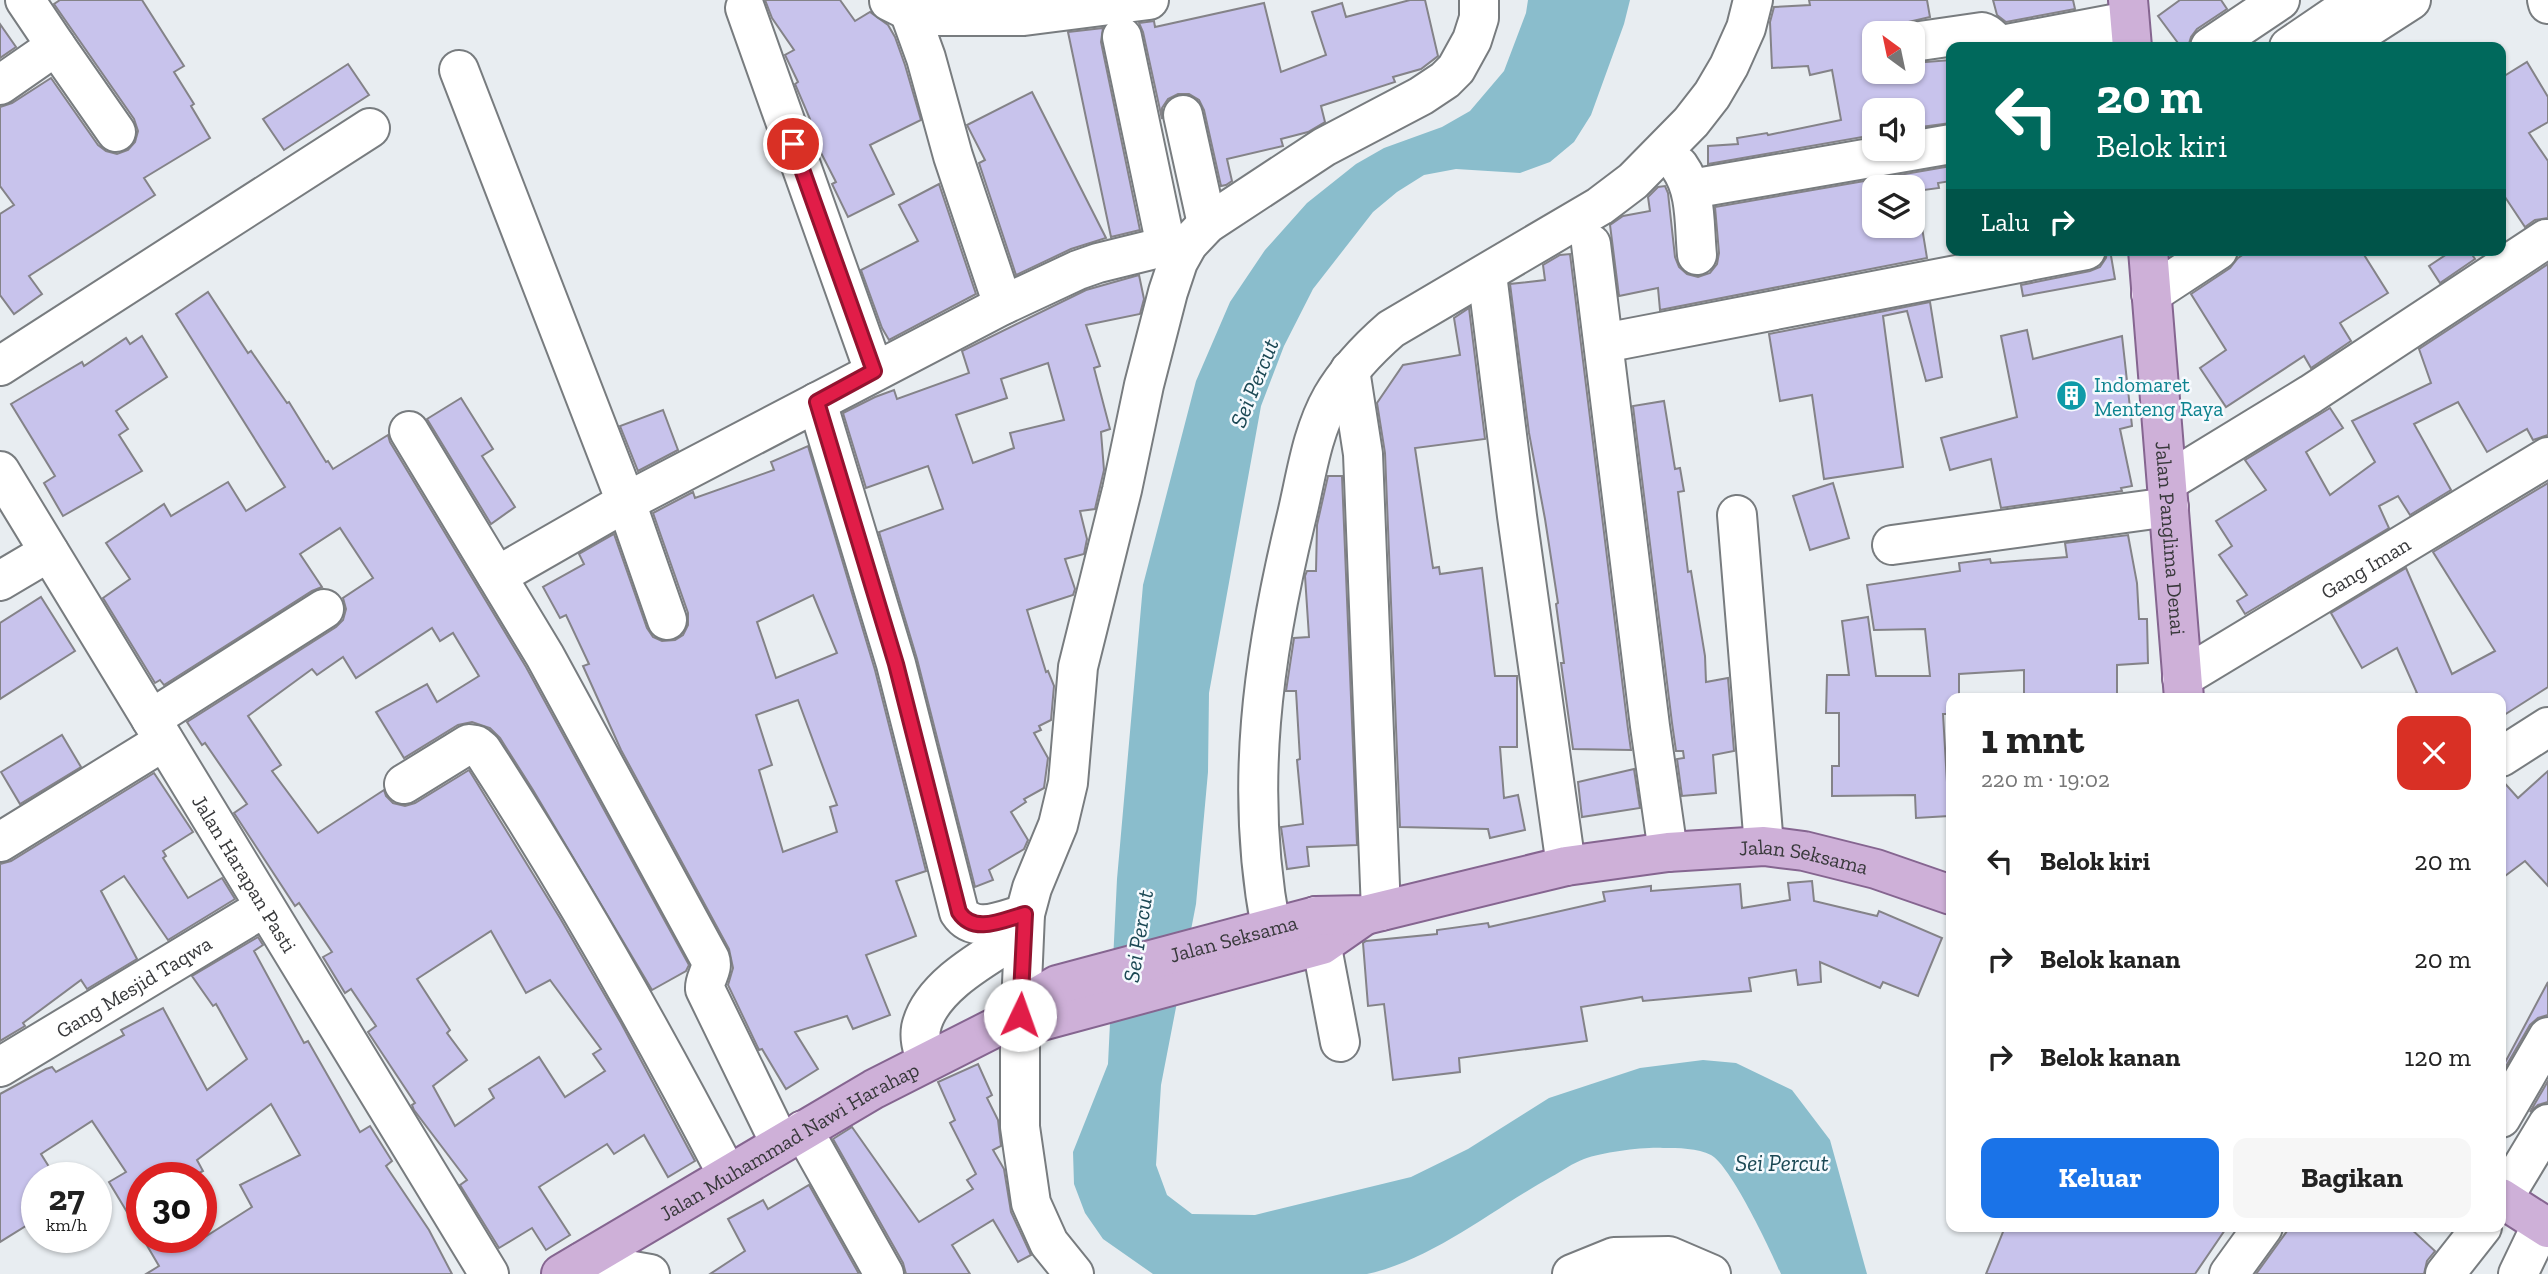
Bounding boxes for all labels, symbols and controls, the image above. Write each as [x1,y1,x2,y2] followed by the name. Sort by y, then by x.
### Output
[1862,21,1925,84] north arrow
[1862,21,1925,238] map controls
[2096,67,2203,126] text: 20 m
[1981,70,2072,161] icon: left
[1862,98,1925,161] button: sound
[763,114,823,174] pin
[774,125,812,163] icon: arrive
[2096,127,2227,165] text: Belok kiri
[1862,175,1925,238] button: layers
[2043,203,2081,241] icon: right
[1981,206,2029,238] text: Lalu
[1224,334,1285,432] water label: Sei Percut
[2094,372,2223,421] place label: Indomaret Menteng Raya
[2054,379,2088,413] building icon: Indomaret Menteng Raya
[2151,440,2191,636] street label: Jalan Panglima Denai
[2316,531,2415,604] street label: Gang Iman
[1981,713,2084,764] text: 1 mnt
[2397,716,2471,790] button: close
[1981,765,2110,793] text: 220 m · 19:02
[187,790,303,957] street label: Jalan Harapan Pasti
[1738,834,1871,879] street label: Jalan Seksama
[1981,842,2019,880] icon: left
[2040,845,2150,877] text: Belok kiri
[2414,845,2471,877] text: 20 m
[1117,888,1159,984] water label: Sei Percut
[1167,909,1300,967] street label: Jalan Seksama
[51,930,216,1043] street label: Gang Mesjid Taqwa
[1981,940,2019,978] icon: right
[2040,943,2181,975] text: Belok kanan
[2414,943,2471,975] text: 20 m
[983,978,1057,1052] position arrow
[1981,1038,2019,1076] icon: right
[2040,1041,2181,1073] text: Belok kanan
[2404,1041,2471,1073] text: 120 m
[654,1056,923,1226] street label: Jalan Muhammad Nawi Harahap
[1981,1138,2219,1218] button: Keluar
[2233,1138,2471,1218] button: Bagikan
[1735,1149,1829,1177] water label: Sei Percut
[126,1162,217,1253] speed limit sign: 30
[48,1177,85,1219] text: 27
[46,1214,87,1236] text: km/h

